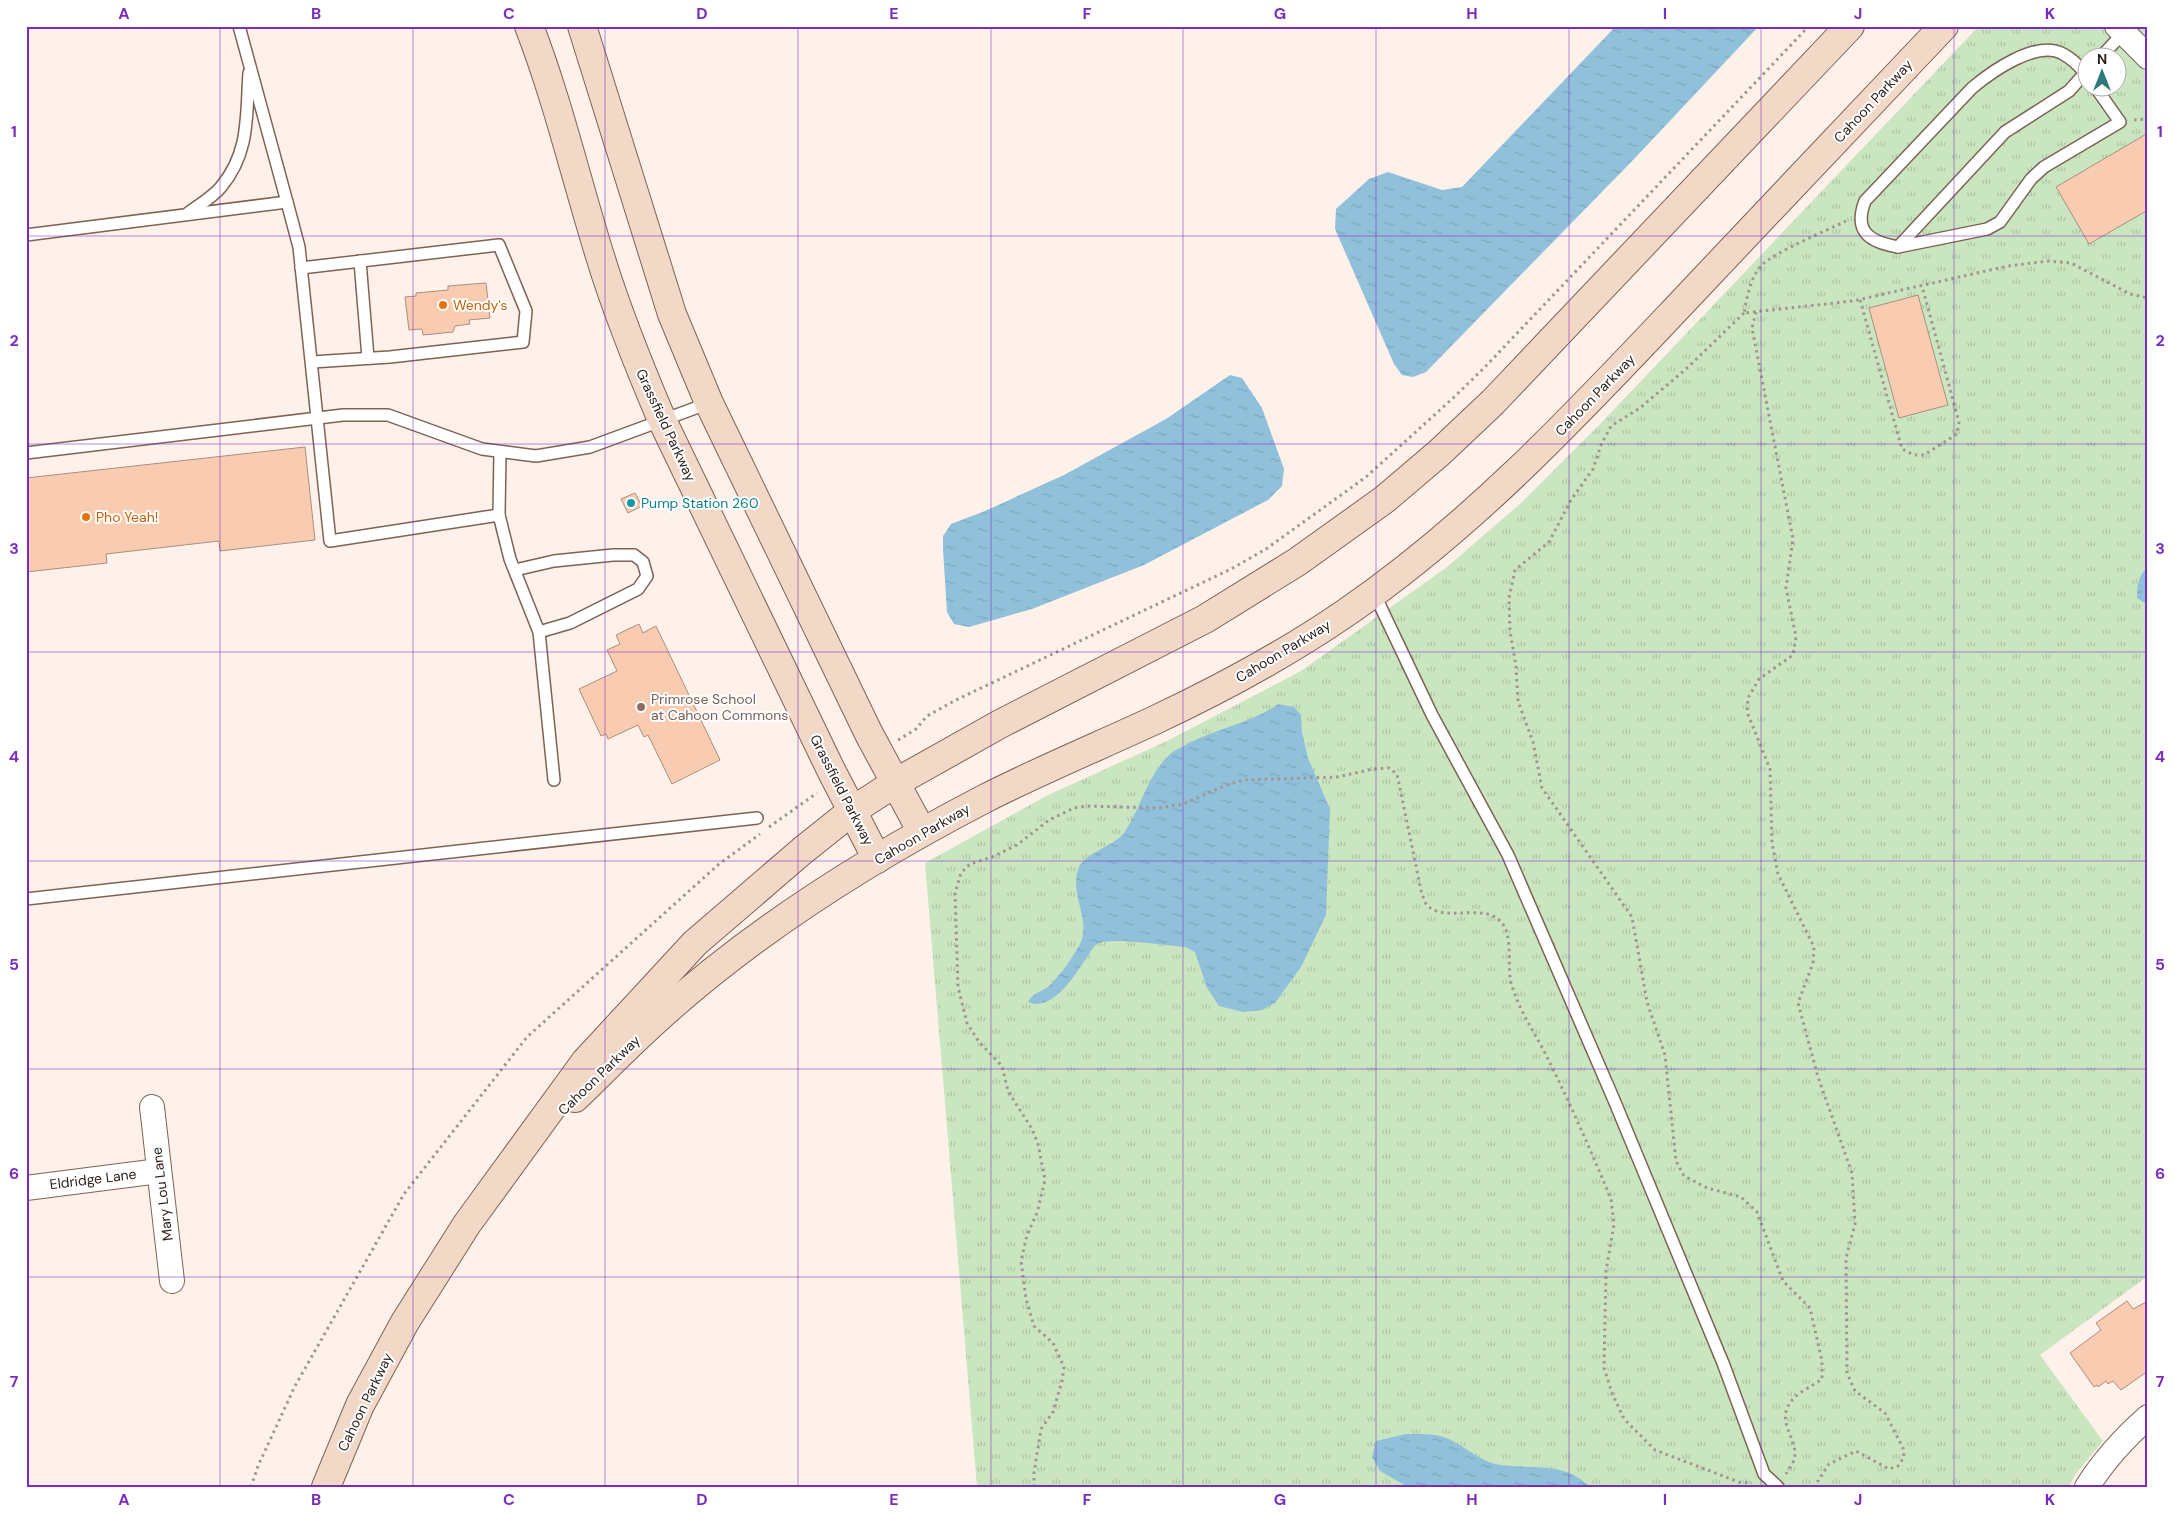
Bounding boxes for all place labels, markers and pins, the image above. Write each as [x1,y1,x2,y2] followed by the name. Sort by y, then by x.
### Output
[453,296,508,314] place label: Wendy's
[437,299,449,311] marker: Wendy's
[641,494,758,512] place label: Pump Station 260
[625,497,637,509] marker: Pump Station 260
[96,508,158,526] place label: Pho Yeah!
[80,511,92,523] marker: Pho Yeah!
[651,690,788,724] place label: Primrose School at Cahoon Commons
[635,701,647,713] marker: Primrose School at Cahoon Commons

